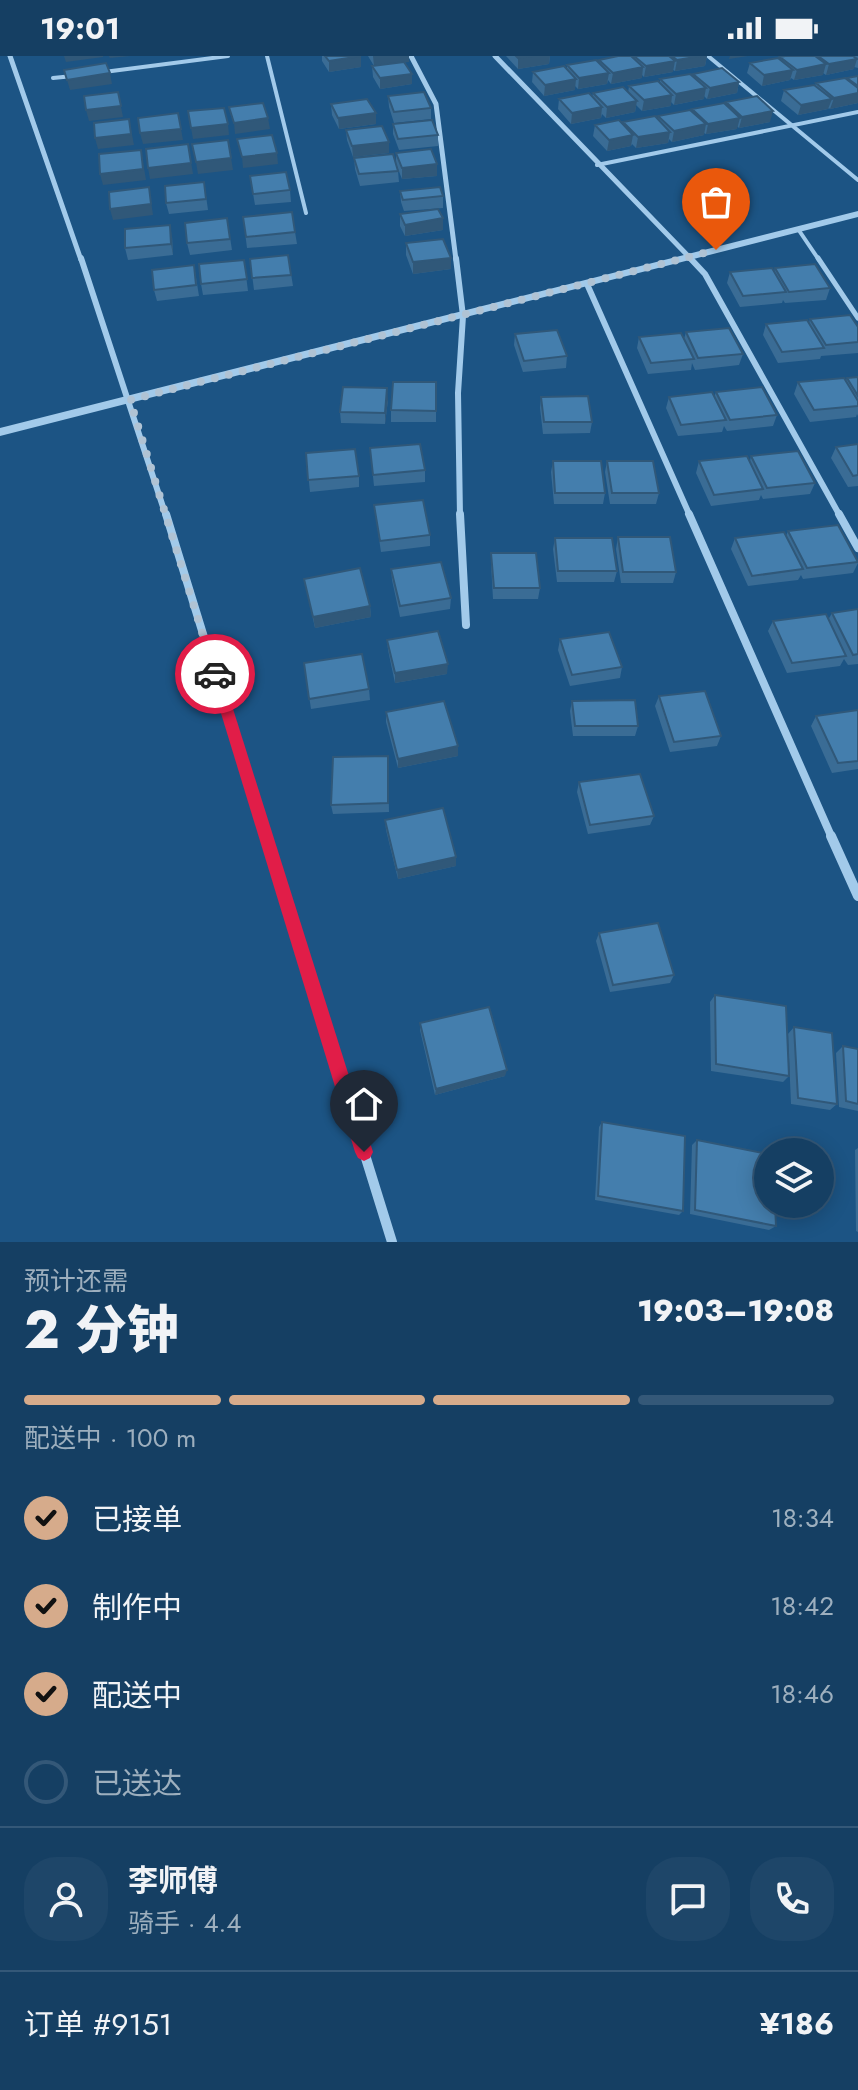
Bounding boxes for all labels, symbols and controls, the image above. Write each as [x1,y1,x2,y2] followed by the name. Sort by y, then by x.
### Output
[40,7,120,50] text: 19:01
[682,168,750,250] pin
[694,180,738,224] icon: bag
[175,634,255,714] courier
[193,652,237,696] icon: car
[330,1070,398,1152] pin
[342,1082,386,1126] icon: home
[754,1138,834,1218] map controls
[754,1138,834,1218] button: layers
[24,1262,128,1300] text: 预计还需
[637,1289,834,1332] text: 19:03–19:08
[24,1292,179,1368] text: 2 分钟
[24,1419,196,1457] text: 配送中 · 100 m
[24,1496,68,1540] icon: check
[92,1498,182,1541] text: 已接单
[771,1499,834,1537] text: 18:34
[24,1584,68,1628] icon: check
[92,1586,182,1629] text: 制作中
[770,1587,834,1625] text: 18:42
[24,1672,68,1716] icon: check
[92,1674,182,1717] text: 配送中
[770,1675,834,1713] text: 18:46
[92,1762,182,1805] text: 已送达
[24,1857,108,1941] button: person
[646,1857,730,1941] button: chat
[750,1857,834,1941] button: phone
[128,1859,218,1902] text: 李师傅
[128,1904,242,1942] text: 骑手 · 4.4
[760,2002,834,2045] text: ¥186
[24,2003,172,2046] text: 订单 #9151

